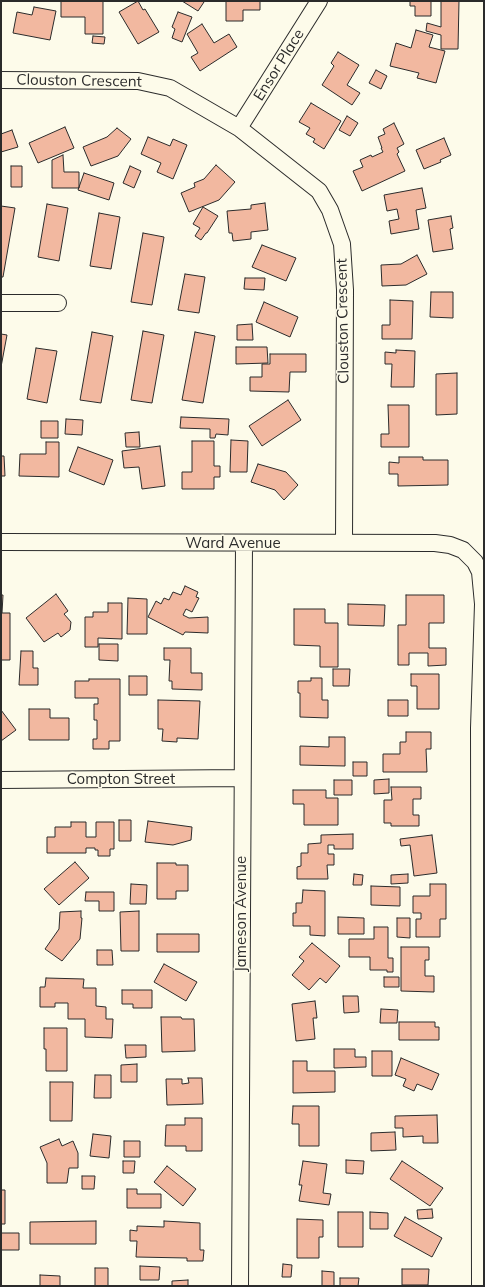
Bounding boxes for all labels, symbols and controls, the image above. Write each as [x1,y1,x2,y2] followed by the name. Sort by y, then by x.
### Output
[250,26,308,104] street label: Ensor Place
[16,71,142,91] street label: Clouston Crescent
[333,258,353,384] street label: Clouston Crescent
[185,534,281,552] street label: Ward Avenue
[67,770,175,788] street label: Compton Street
[232,856,250,972] street label: Jameson Avenue

